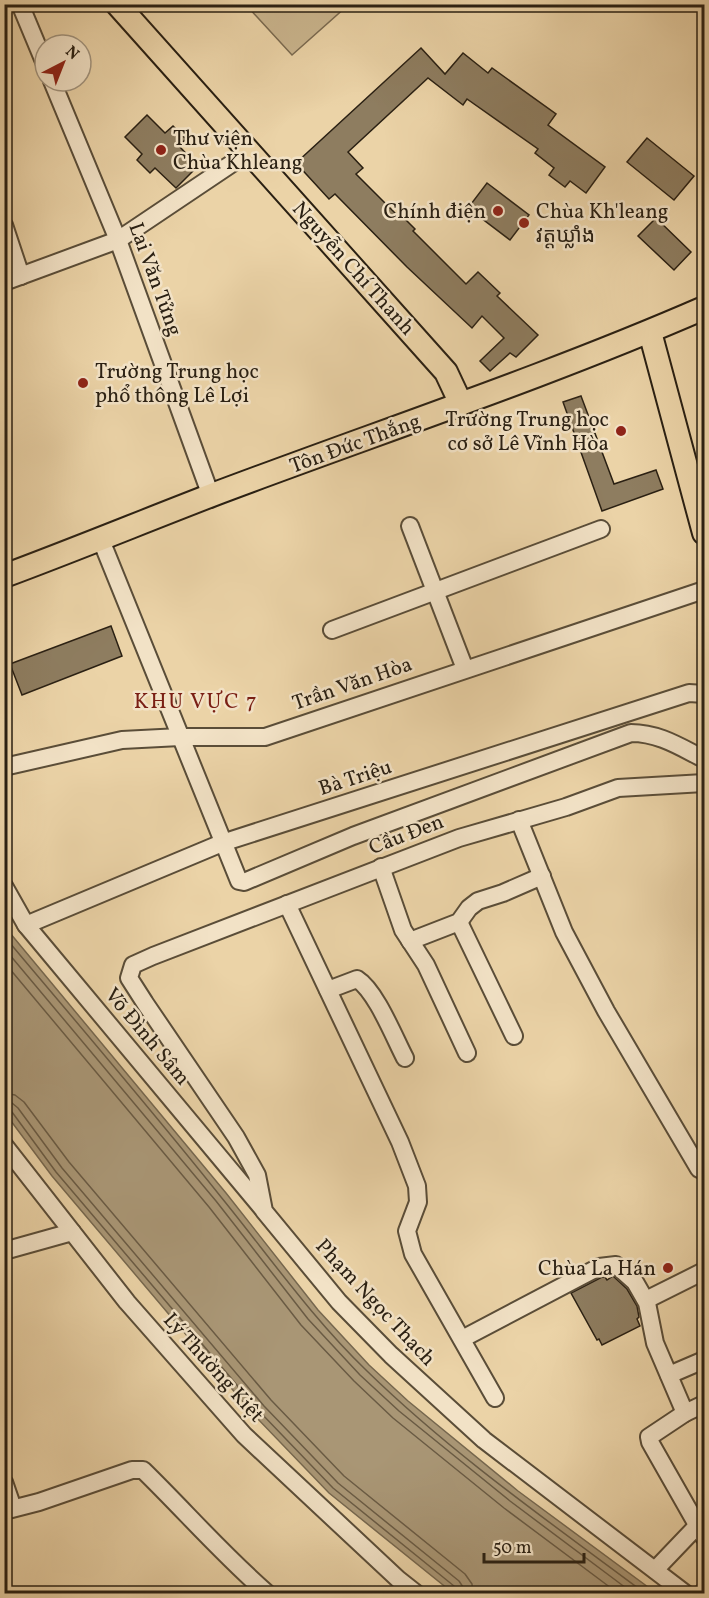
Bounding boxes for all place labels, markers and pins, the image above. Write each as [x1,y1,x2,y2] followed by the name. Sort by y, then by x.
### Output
[173,125,302,178] place label: Thư viện Chùa Khleang
[154,143,168,157] marker: Thư viện Chùa Khleang
[384,198,486,227] place label: Chính điện
[536,198,669,251] place label: Chùa Kh'leang វត្តឃ្លាំង
[491,204,505,218] marker: Chính điện
[517,216,531,230] marker: Chùa Kh'leang វត្តឃ្លាំង
[95,358,259,411] place label: Trường Trung học phổ thông Lê Lợi
[76,376,90,390] marker: Trường Trung học phổ thông Lê Lợi
[445,406,609,459] place label: Trường Trung học cơ sở Lê Vĩnh Hòa
[614,424,628,438] marker: Trường Trung học cơ sở Lê Vĩnh Hòa
[538,1255,656,1284] place label: Chùa La Hán
[661,1261,675,1275] marker: Chùa La Hán

